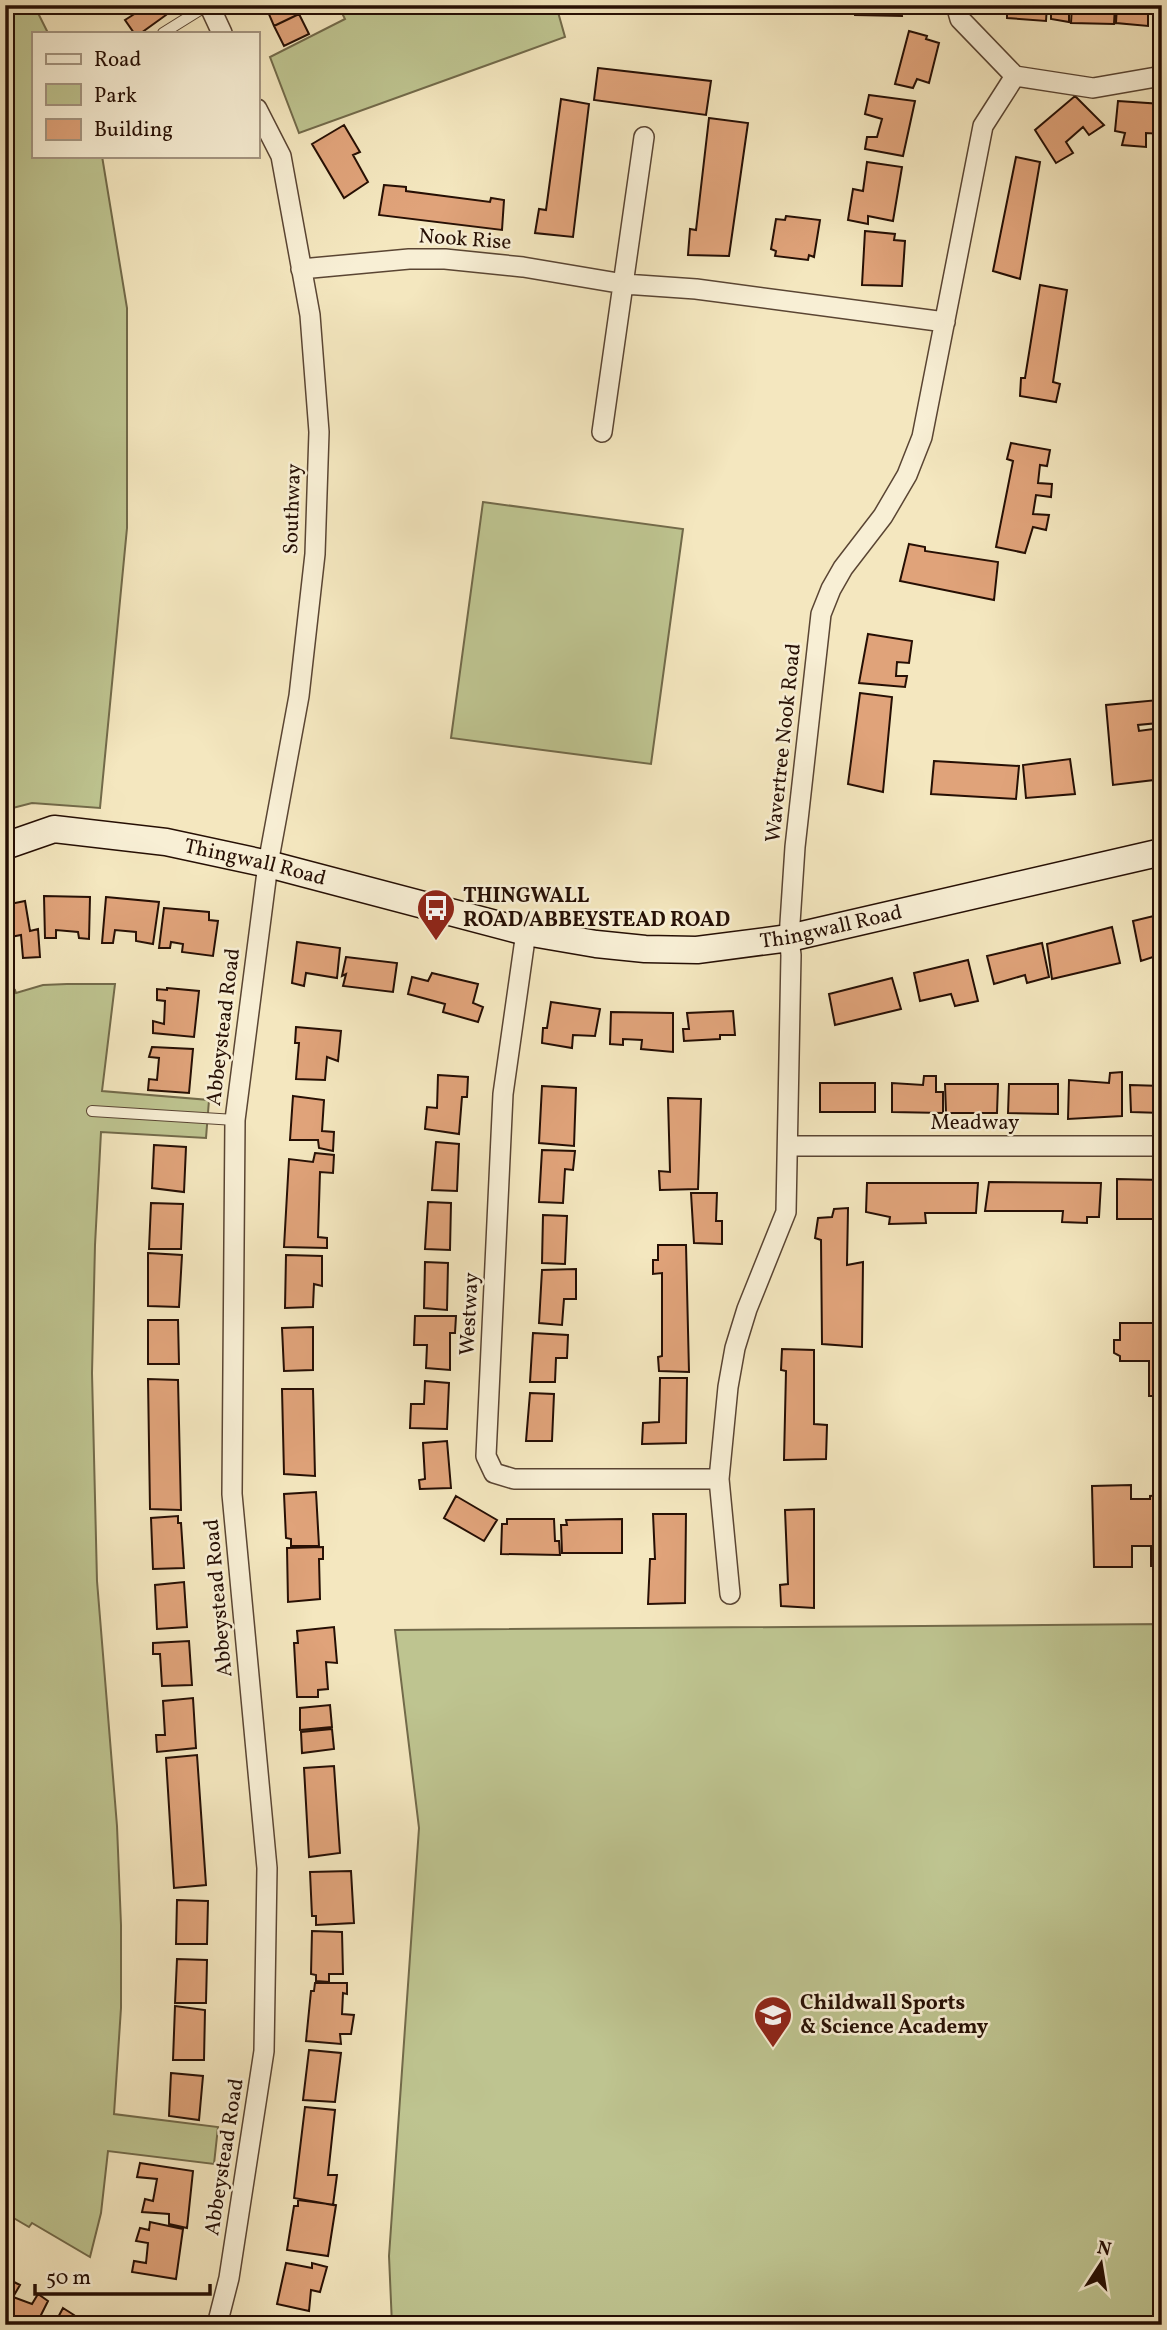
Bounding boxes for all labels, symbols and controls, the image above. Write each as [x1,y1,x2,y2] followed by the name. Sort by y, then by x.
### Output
[32,32,259,158] legend
[94,46,141,75] text: Road
[94,82,137,111] text: Park
[94,116,173,145] text: Building
[418,222,512,258] street label: Nook Rise
[277,462,309,555] street label: Southway
[759,642,809,844] street label: Wavertree Nook Road
[181,832,329,893] street label: Thingwall Road
[463,882,730,935] place label: THINGWALL ROAD/ABBEYSTEAD ROAD
[415,887,457,942] bus stop icon: THINGWALL ROAD/ABBEYSTEAD ROAD
[758,898,905,956] street label: Thingwall Road
[200,946,248,1108] street label: Abbeystead Road
[931,1109,1020,1138] street label: Meadway
[453,1271,487,1356] street label: Westway
[198,1518,240,1678] street label: Abbeystead Road
[800,1989,989,2042] place label: Childwall Sports & Science Academy
[752,1994,794,2049] school or university icon: Childwall Sports & Science Academy
[198,2076,252,2238] street label: Abbeystead Road
[1066,2228,1136,2298] north arrow
[1095,2235,1114,2264] text: N
[35,2253,210,2297] scale bar
[46,2264,91,2293] text: 50 m

